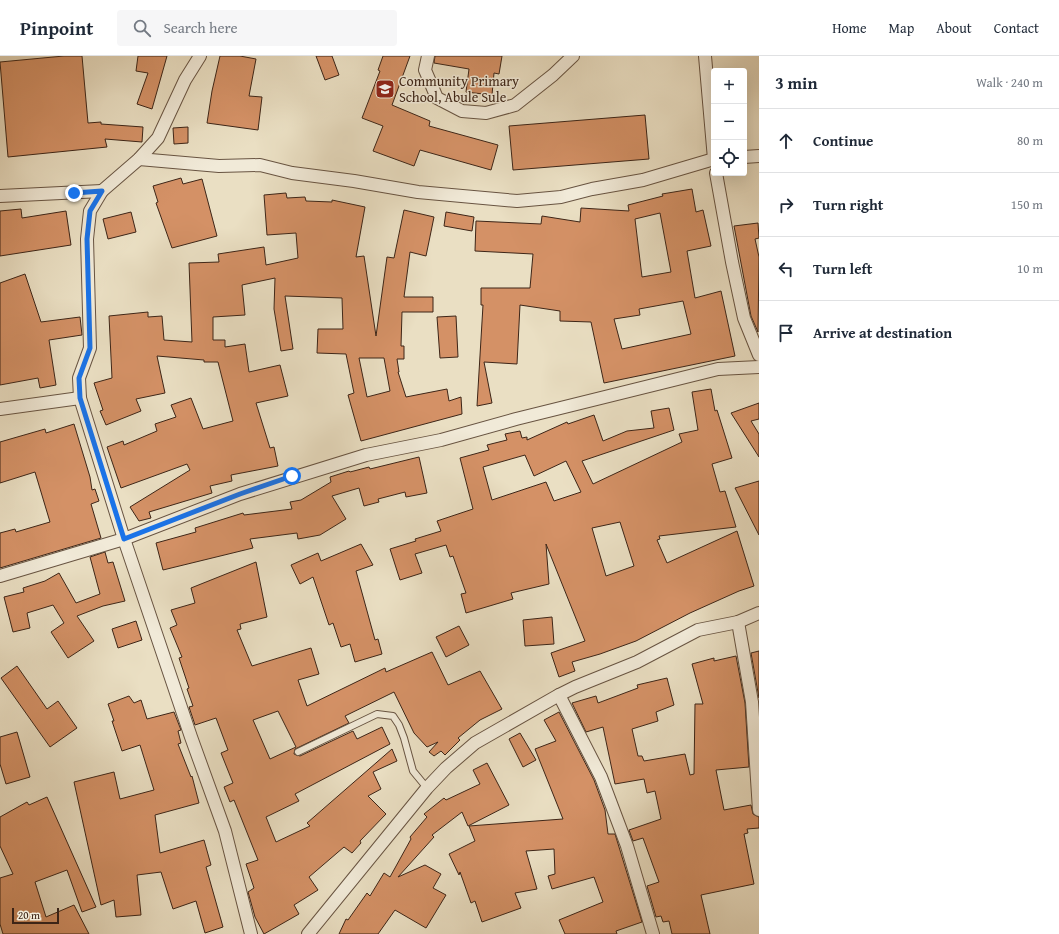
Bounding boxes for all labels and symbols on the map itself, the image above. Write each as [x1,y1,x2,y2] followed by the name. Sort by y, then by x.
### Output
[399,71,519,107] place label: Community Primary School, Abule Sule
[374,78,396,100] school or university icon: Community Primary School, Abule Sule
[65,184,83,202] route end
[283,467,301,485] route start
[12,906,59,925] scale bar

